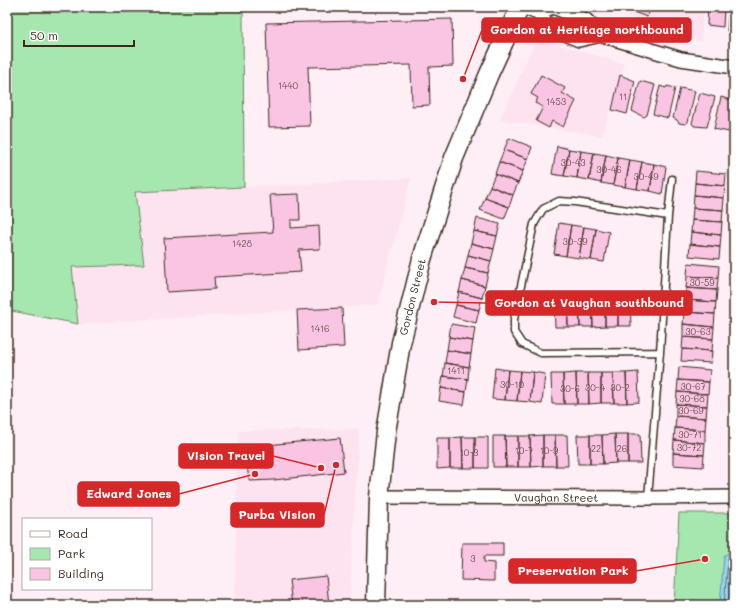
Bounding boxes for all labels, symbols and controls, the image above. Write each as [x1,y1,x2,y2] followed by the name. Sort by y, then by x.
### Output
[482,18,691,42] callout: Gordon at Heritage northbound
[490,21,684,37] text: Gordon at Heritage northbound
[24,22,134,48] scale bar
[30,27,58,43] text: 50 m
[278,80,299,91] house number: 1440
[619,91,627,102] house number: 11
[546,96,566,107] house number: 1453
[560,157,586,168] house number: 30-43
[596,164,622,175] house number: 30-46
[633,171,659,182] house number: 30-49
[562,236,588,247] house number: 30-39
[232,238,252,249] house number: 1428
[395,257,429,337] street label: Gordon Street
[689,277,715,288] house number: 30-59
[486,291,692,315] callout: Gordon at Vaughan southbound
[494,294,684,310] text: Gordon at Vaughan southbound
[311,323,329,334] house number: 1416
[685,326,711,337] house number: 30-63
[447,365,465,376] house number: 1411
[500,379,525,390] house number: 30-10
[680,381,706,392] house number: 30-67
[585,382,606,393] house number: 30-4
[610,382,630,393] house number: 30-2
[560,383,580,394] house number: 30-6
[679,393,705,404] house number: 30-68
[678,405,704,416] house number: 30-69
[678,429,702,440] house number: 30-71
[677,442,701,453] house number: 30-72
[591,443,601,454] house number: 22
[617,443,627,454] house number: 26
[179,444,273,468] callout: Vision Travel
[515,445,533,456] house number: 10-7
[540,445,559,456] house number: 10-9
[187,447,265,463] text: Vision Travel
[460,447,478,458] house number: 10-3
[78,482,179,506] callout: Edward Jones
[86,485,172,501] text: Edward Jones
[514,490,598,505] street label: Vaughan Street
[231,503,324,527] callout: Purba Vision
[239,506,316,522] text: Purba Vision
[22,518,152,590] legend
[58,525,88,541] text: Road
[58,545,85,561] text: Park
[470,553,476,564] house number: 3
[509,559,636,583] callout: Preservation Park
[517,562,629,578] text: Preservation Park
[58,565,104,581] text: Building

